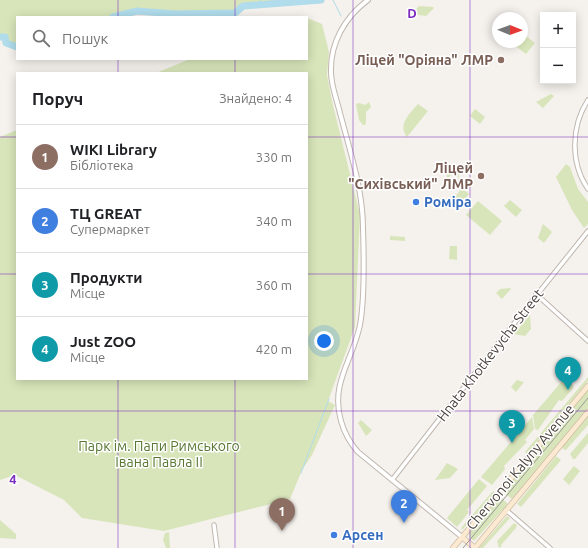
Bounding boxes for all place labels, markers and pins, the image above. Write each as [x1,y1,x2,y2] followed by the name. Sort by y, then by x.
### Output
[355,52,493,68] place label: Ліцей "Оріяна" ЛМР
[496,55,506,65] marker: Ліцей "Оріяна" ЛМР
[348,160,473,192] place label: Ліцей "Сихівський" ЛМР
[476,171,486,181] marker: Ліцей "Сихівський" ЛМР
[424,194,472,210] place label: Роміра
[411,197,421,207] marker: Роміра
[555,357,581,390] pin: 4
[499,410,525,443] pin: 3
[391,490,417,523] pin: 2
[269,498,295,531] pin: 1
[342,527,383,543] place label: Арсен
[329,530,339,540] marker: Арсен

